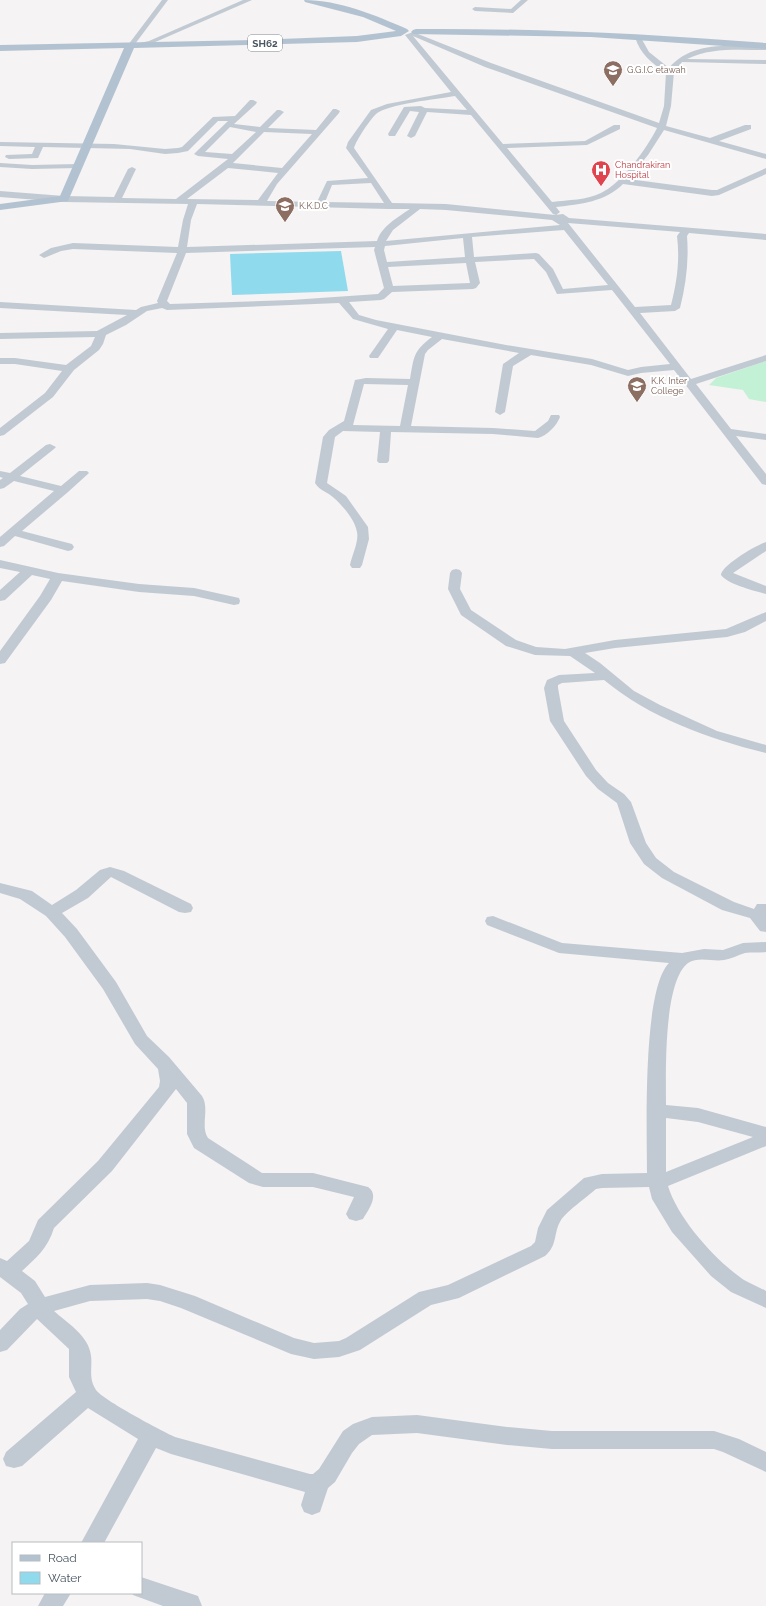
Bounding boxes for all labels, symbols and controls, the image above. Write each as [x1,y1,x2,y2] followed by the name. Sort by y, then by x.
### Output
[248,35,282,51] road number: SH62
[602,59,624,87] school or university icon: G.G.I.C etawah
[627,65,686,75] place label: G.G.I.C etawah
[590,159,612,187] hospital icon: Chandrakiran Hospital
[615,160,670,180] place label: Chandrakiran Hospital
[274,195,296,223] school or university icon: K.K.D.C
[299,201,328,211] place label: K.K.D.C
[626,375,648,403] school or university icon: K.K. Inter College
[651,376,688,396] place label: K.K. Inter College
[12,1542,142,1594] legend
[48,1551,77,1565] text: Road
[48,1571,82,1585] text: Water

